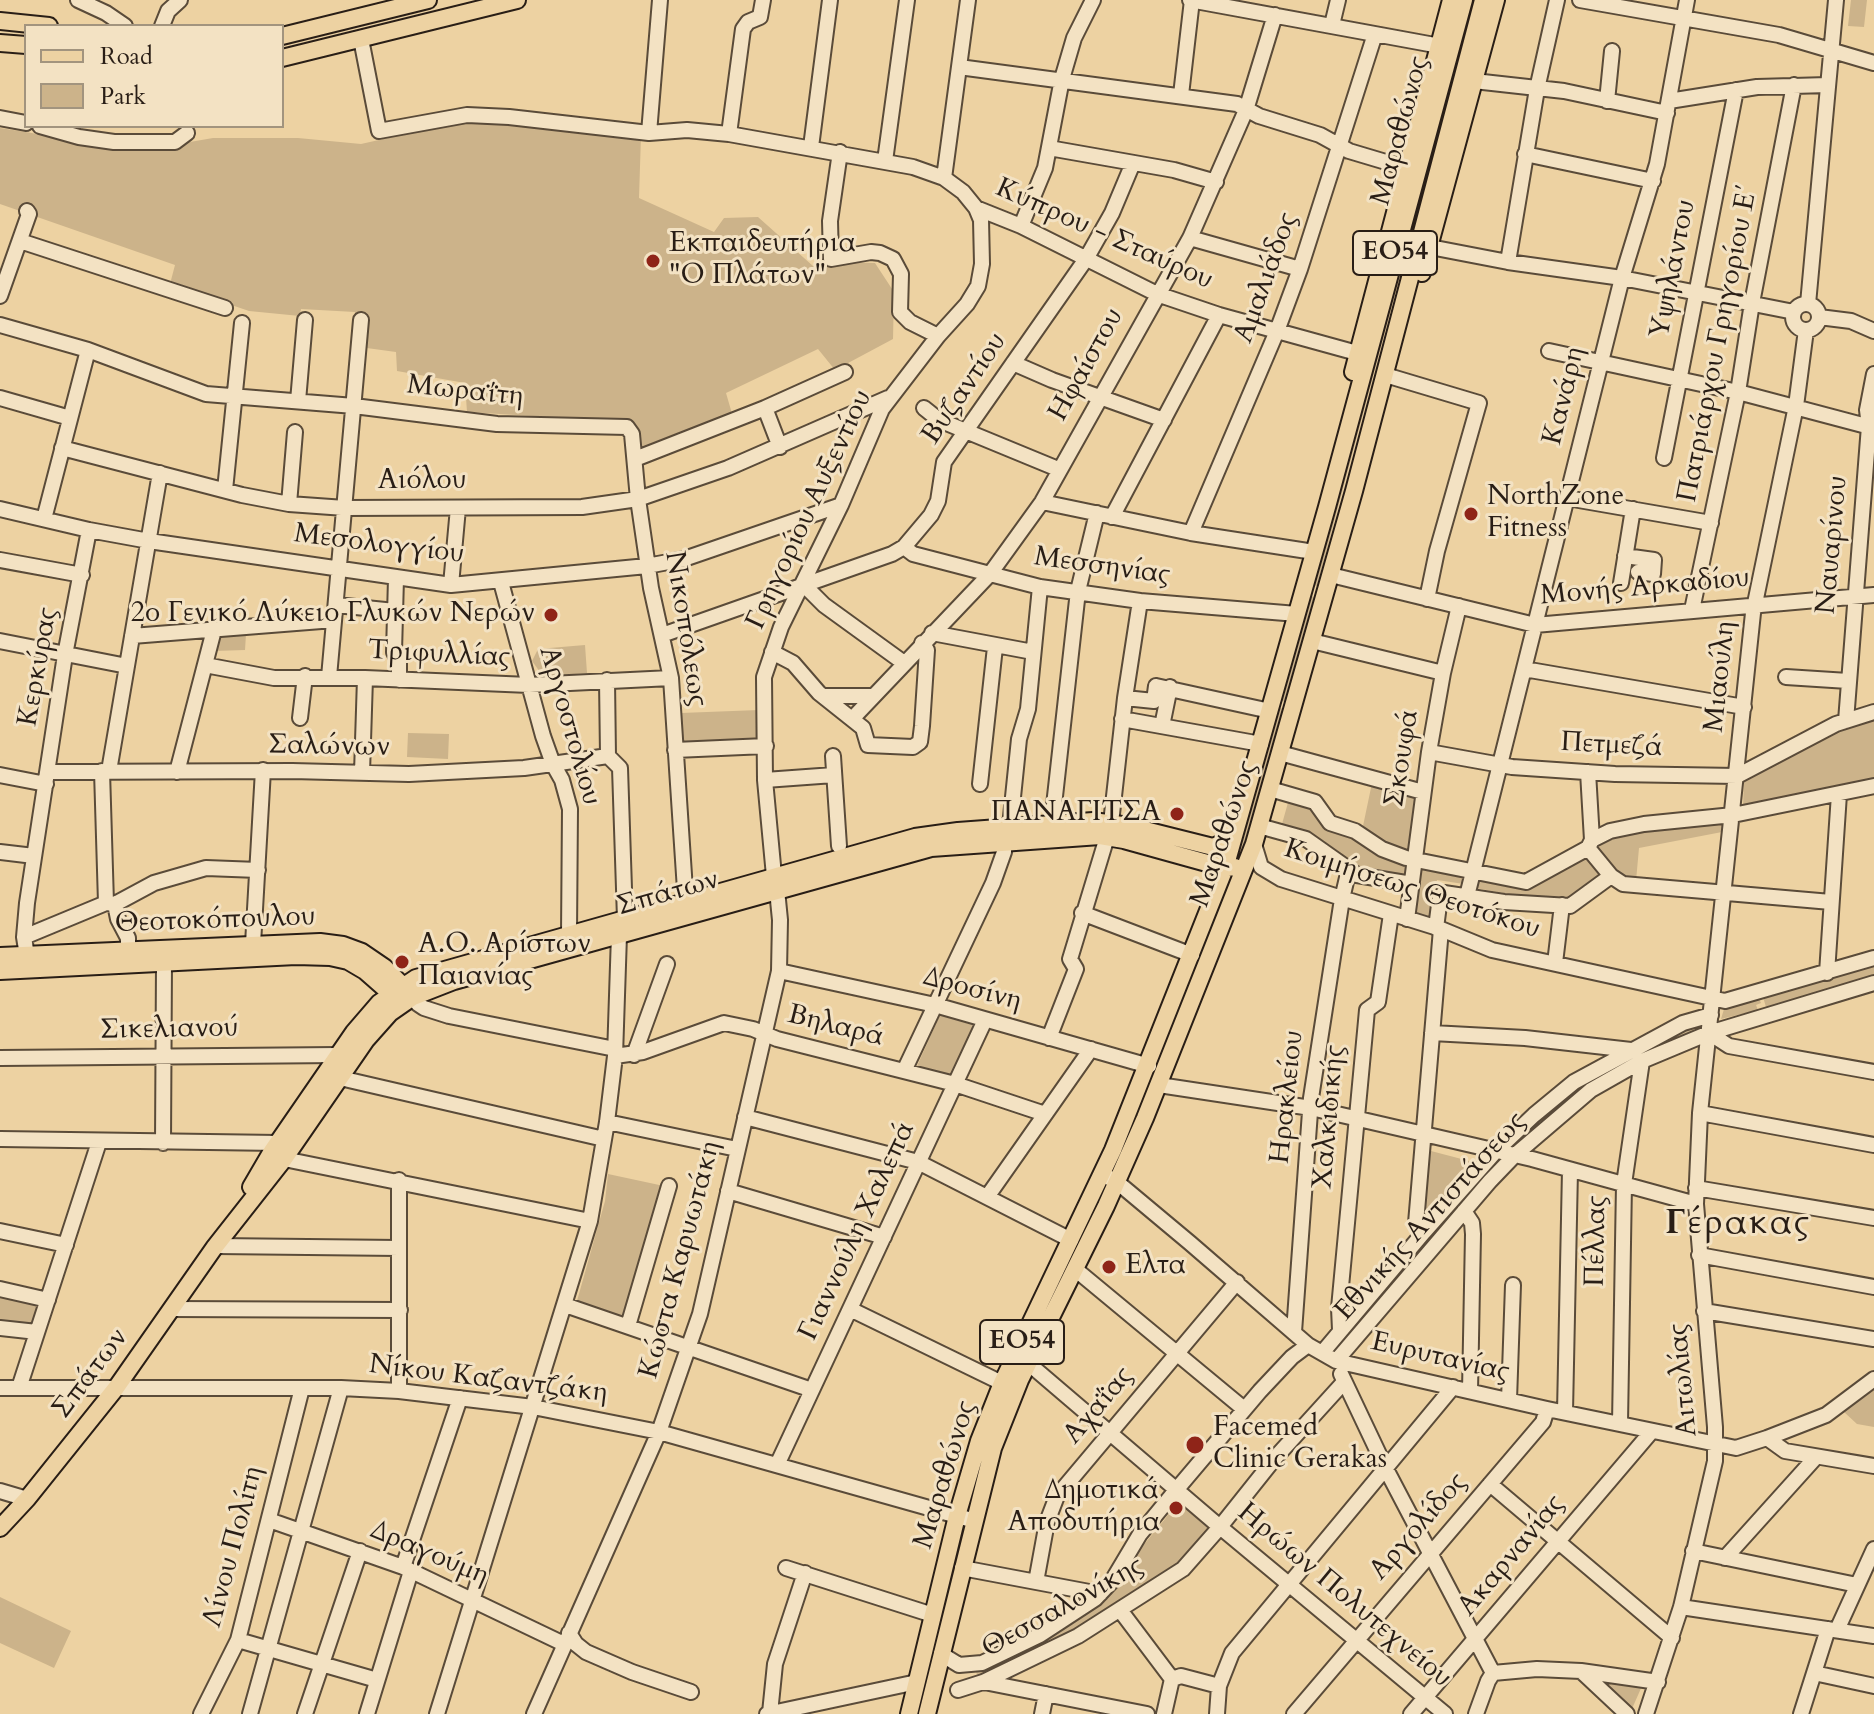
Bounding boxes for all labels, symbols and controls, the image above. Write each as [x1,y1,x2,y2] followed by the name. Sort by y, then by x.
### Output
[24,24,284,128] legend
[100,40,153,73] text: Road
[1365,53,1437,209] street label: Μαραθώνος
[100,80,146,113] text: Park
[990,172,1218,298] street label: Κύπρου - Σταύρου
[1672,181,1766,505] street label: Πατριάρχου Γρηγορίου Ε΄
[1644,197,1704,341] street label: Υψηλάντου
[1228,208,1306,348] street label: Αμαλιάδος
[669,228,856,294] place label: Εκπαιδευτήρια "Ο Πλάτων"
[1353,231,1437,275] road number: ΕΟ54
[644,252,662,270] marker: Εκπαιδευτήρια "Ο Πλάτων"
[1042,303,1132,427] street label: Ηφαίστου
[915,327,1015,451] street label: Βυζαντίου
[1537,344,1593,448] street label: Κανάρη
[405,369,525,415] street label: Μωραΐτη
[740,385,880,635] street label: Γρηγορίου Αυξεντίου
[378,465,466,499] street label: Αιόλου
[1810,474,1856,616] street label: Ναυαρίνου
[1487,481,1624,547] place label: NorthZone Fitness
[1462,505,1480,523] marker: NorthZone Fitness
[292,518,466,572] street label: Μεσολογγίου
[1032,541,1172,593] street label: Μεσσηνίας
[656,549,714,709] street label: Νικοπόλεως
[1539,562,1751,614] street label: Μονής Αρκαδίου
[131,598,535,632] place label: 2ο Γενικό Λύκειο Γλυκών Νερών
[12,605,66,729] street label: Κερκύρας
[542,606,560,624] marker: 2ο Γενικό Λύκειο Γλυκών Νερών
[1698,620,1744,734] street label: Μιαούλη
[367,634,511,676] street label: Τριφυλλίας
[530,643,608,809] street label: Αργοστολίου
[1379,706,1427,810] street label: Σκουφά
[1560,727,1664,765] street label: Πετμεζά
[268,729,390,765] street label: Σαλώνων
[1184,756,1266,912] street label: Μαραθώνος
[991,797,1161,831] place label: ΠΑΝΑΓΙΤΣΑ
[1168,805,1186,823] marker: ΠΑΝΑΓΙΤΣΑ
[1280,833,1544,947] street label: Κοιμήσεως Θεοτόκου
[613,863,723,925] street label: Σπάτων
[114,901,316,941] street label: Θεοτοκόπουλου
[418,929,591,995] place label: Α.Ο. Αρίστων Παιανίας
[393,953,411,971] marker: Α.Ο. Αρίστων Παιανίας
[919,961,1025,1019] street label: Δροσίνη
[784,999,888,1055] street label: Βηλαρά
[99,1012,239,1048] street label: Σικελιανού
[1264,1029,1312,1165] street label: Ηρακλείου
[1307,1044,1353,1190] street label: Χαλκιδικής
[1328,1106,1534,1328] street label: Εθνικής Αντιστάσεως
[792,1116,924,1346] street label: Γιαννούλη Χαλεπά
[633,1138,729,1382] street label: Κώστα Καρυωτάκη
[1579,1195,1615,1287] street label: Πέλλας
[1665,1203,1811,1247] district label: Γέρακας
[1125,1250,1186,1284] place label: Ελτα
[1100,1258,1118,1276] marker: Ελτα
[980,1320,1064,1364] road number: ΕΟ54
[46,1322,136,1426] street label: Σπάτων
[1662,1322,1706,1438] street label: Αιτωλίας
[1368,1326,1512,1390] street label: Ευρυτανίας
[367,1349,609,1411] street label: Νίκου Καζαντζάκη
[1057,1360,1141,1452] street label: Αχαΐας
[908,1397,984,1553] street label: Μαραθώνος
[1213,1412,1387,1478] place label: Facemed Clinic Gerakas
[1184,1434,1206,1456] marker: Facemed Clinic Gerakas
[196,1463,272,1631] street label: Λίνου Πολίτη
[1363,1466,1475,1588] street label: Αργολίδος
[1008,1475,1160,1541] place label: Δημοτικά Αποδυτήρια
[1452,1488,1572,1624] street label: Ακαρνανίας
[1230,1497,1458,1695] street label: Ηρώων Πολυτεχνείου
[1167,1499,1185,1517] marker: Δημοτικά Αποδυτήρια
[365,1514,493,1594] street label: Δραγούμη
[976,1550,1150,1666] street label: Θεσσαλονίκης

